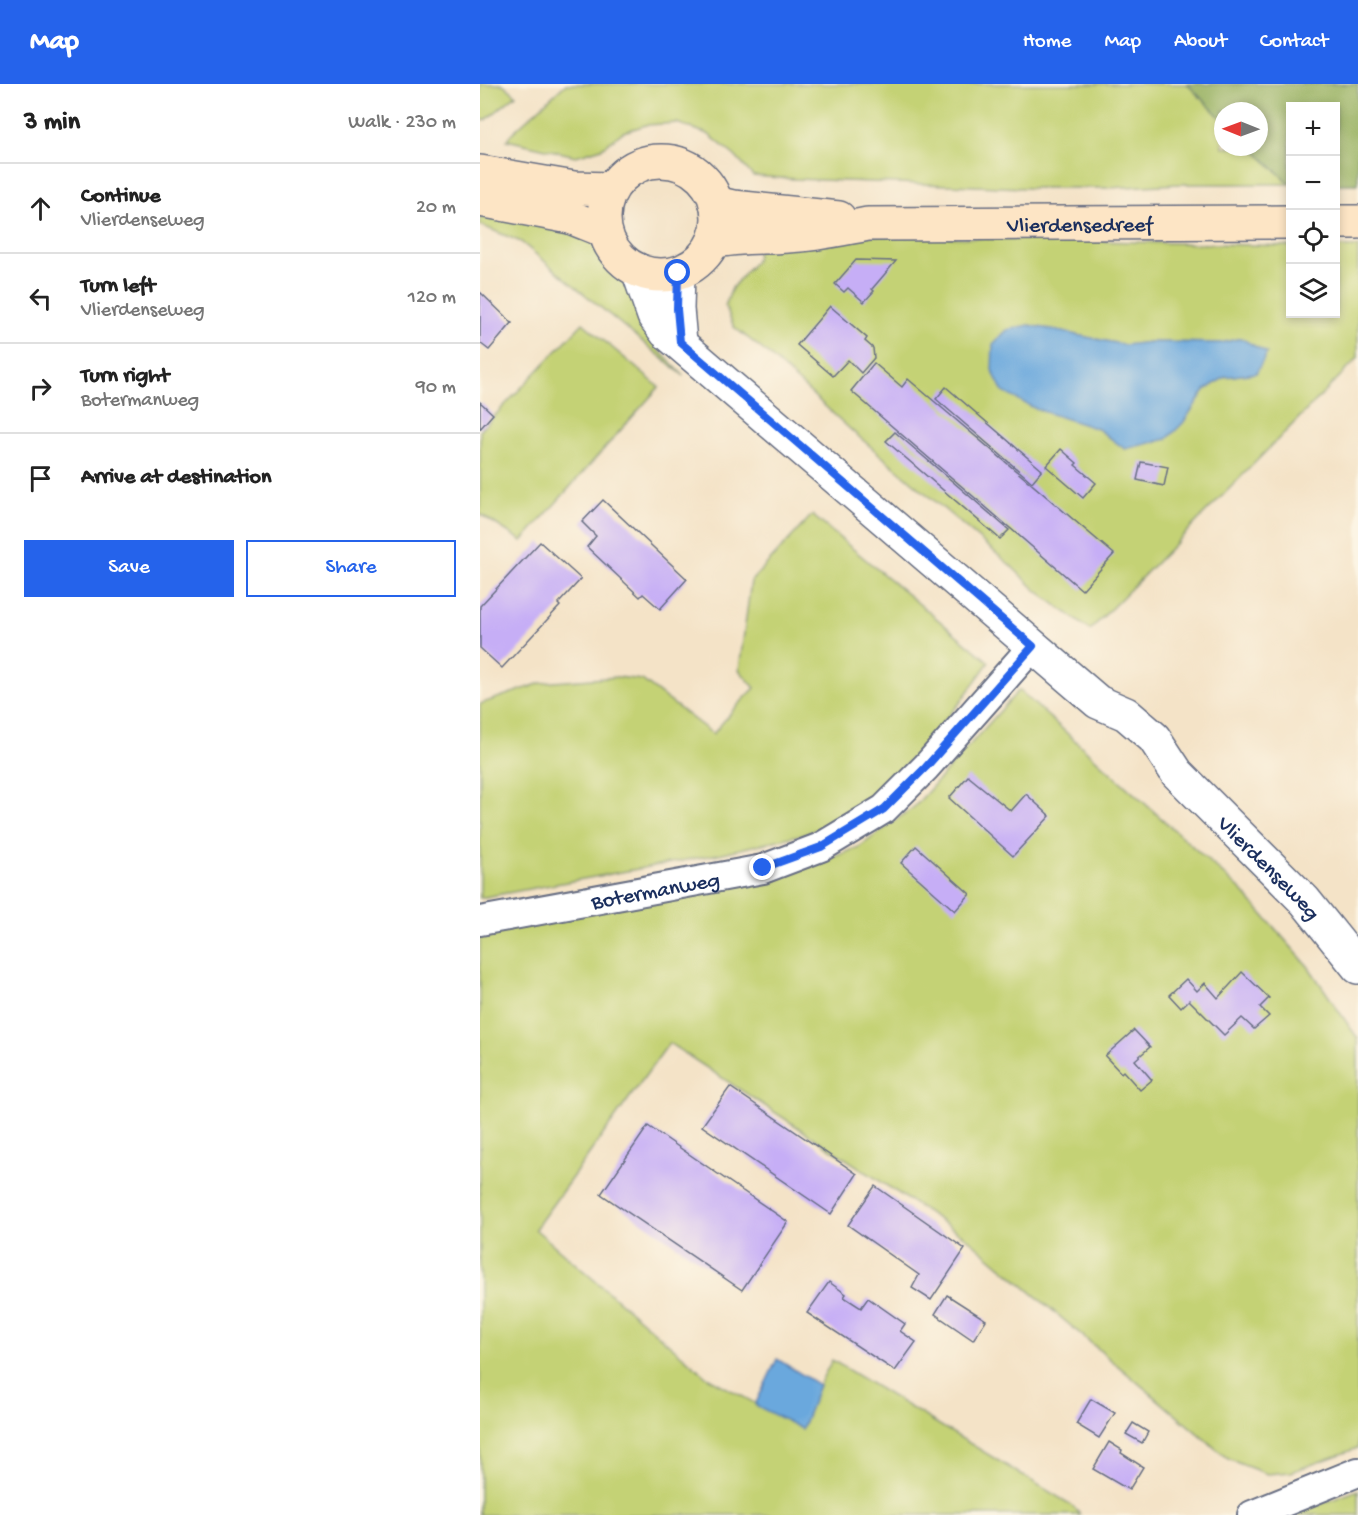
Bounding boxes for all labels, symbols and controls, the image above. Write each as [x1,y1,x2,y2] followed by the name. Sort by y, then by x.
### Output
[30,26,79,59] text: Map
[1023,30,1071,55] text: Home
[1104,30,1141,55] text: Map
[1174,30,1227,55] text: About
[1260,30,1328,55] text: Contact
[1214,102,1268,156] north arrow
[1286,102,1340,318] map controls
[1286,102,1340,156] button: +
[24,108,80,139] text: 3 min
[348,112,456,135] text: Walk · 230 m
[1286,156,1340,210] button: −
[81,184,161,210] text: Continue
[24,192,57,225] icon: ahead
[416,197,456,220] text: 20 m
[81,210,205,233] text: Vlierdenseweg
[1286,210,1340,264] button: locate
[1006,214,1155,240] street label: Vlierdensedreef
[664,259,690,285] route start
[1286,264,1340,318] button: layers
[81,274,155,300] text: Turn left
[24,282,57,315] icon: left
[408,287,456,310] text: 120 m
[81,300,205,323] text: Vlierdenseweg
[81,364,169,390] text: Turn right
[24,372,57,405] icon: right
[416,377,456,400] text: 90 m
[81,390,199,413] text: Botermanweg
[24,462,57,495] icon: arrive
[81,465,271,491] text: Arrive at destination
[24,540,234,597] button: Save
[246,540,456,597] button: Share
[1210,811,1324,927] street label: Vlierdenseweg
[749,854,775,880] route end
[589,868,722,917] street label: Botermanweg

